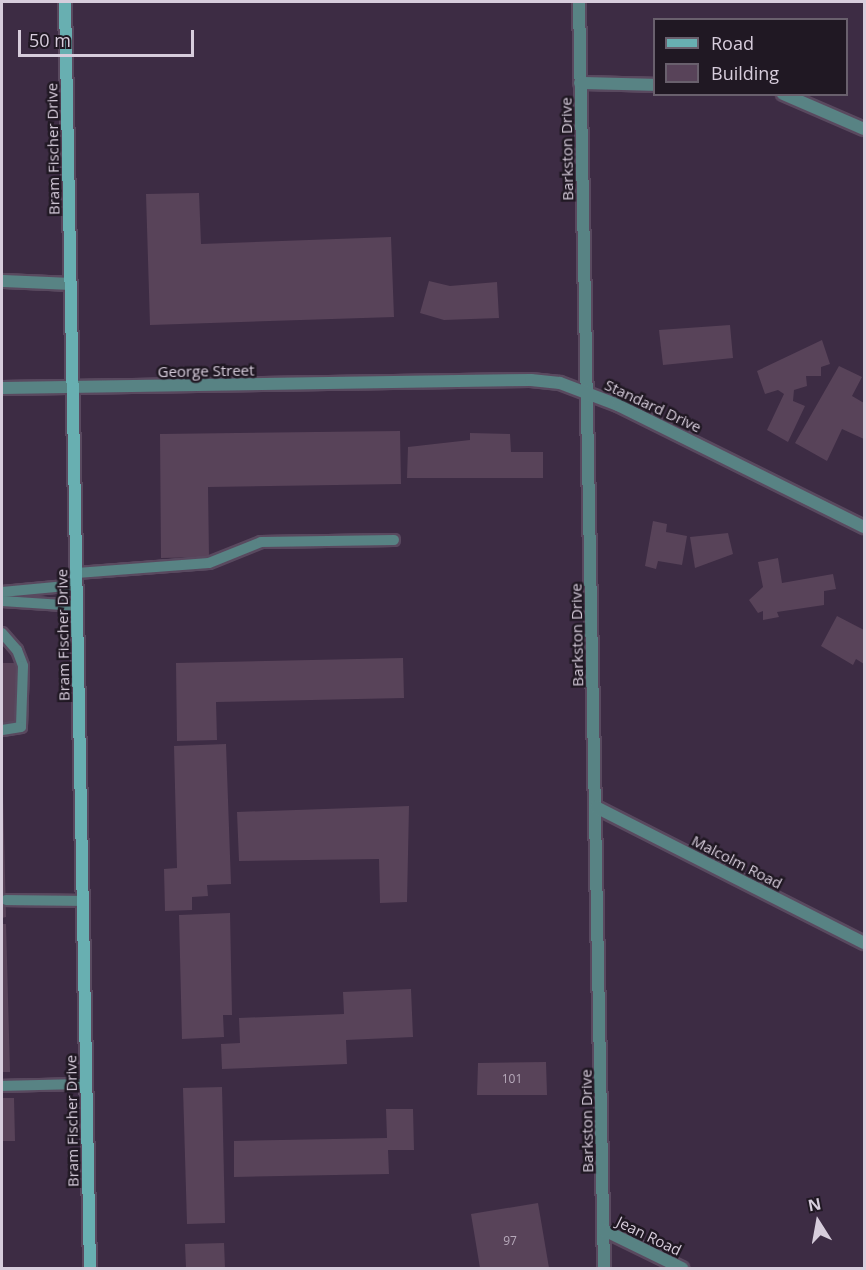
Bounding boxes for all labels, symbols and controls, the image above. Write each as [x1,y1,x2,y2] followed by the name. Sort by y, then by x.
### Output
[21,18,196,56] scale bar
[653,18,848,96] legend
[29,28,71,52] text: 50 m
[711,31,754,55] text: Road
[711,61,779,85] text: Building
[43,83,63,215] street label: Bram Fischer Drive
[557,97,577,201] street label: Barkston Drive
[157,361,255,381] street label: George Street
[602,376,704,436] street label: Standard Drive
[53,569,73,701] street label: Bram Fischer Drive
[567,583,587,687] street label: Barkston Drive
[689,831,785,893] street label: Malcolm Road
[62,1055,82,1187] street label: Bram Fischer Drive
[577,1069,597,1173] street label: Barkston Drive
[502,1072,522,1086] house number: 101
[788,1192,848,1252] north arrow
[806,1192,823,1216] text: N
[614,1213,684,1259] street label: Jean Road
[503,1234,517,1248] house number: 97

